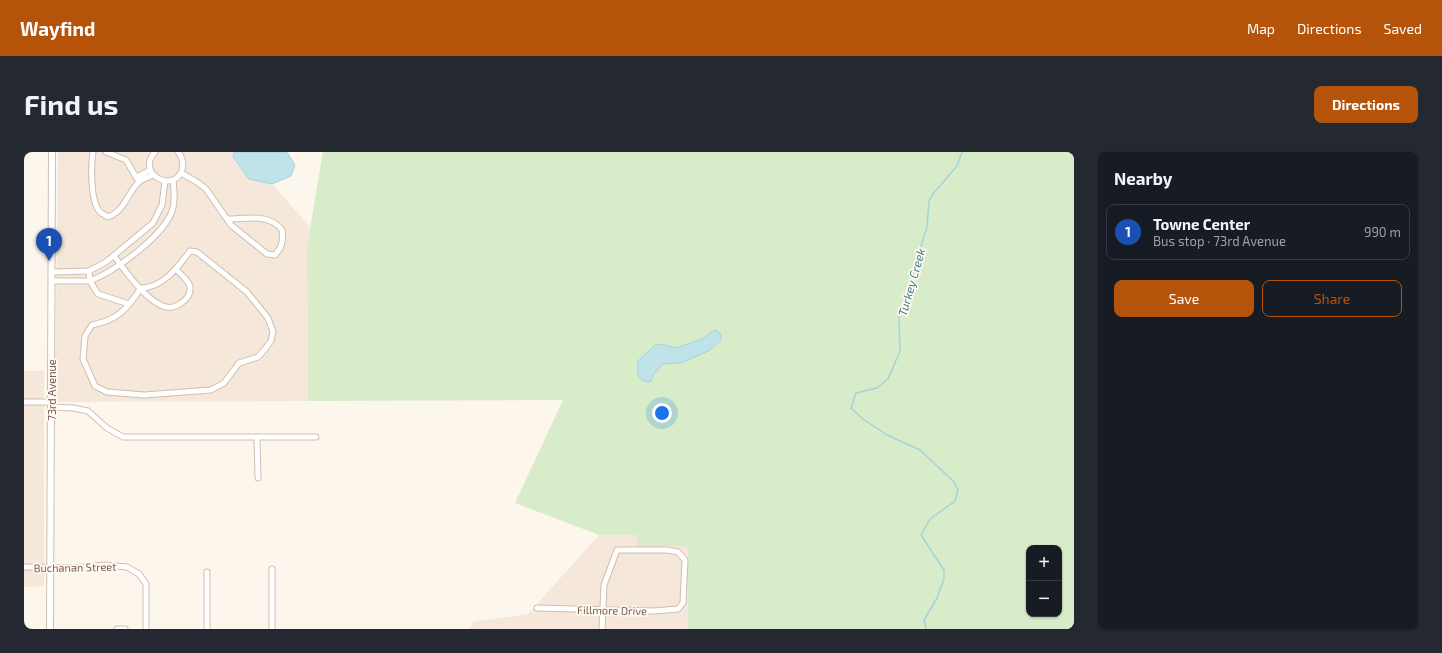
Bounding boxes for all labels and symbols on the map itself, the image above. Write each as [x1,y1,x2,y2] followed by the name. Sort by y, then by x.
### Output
[36,228,62,261] pin: 1
[895,246,928,318] water label: Turkey Creek
[45,359,58,421] street label: 73rd Avenue
[652,403,672,423] your location
[34,560,116,574] street label: Buchanan Street
[577,603,647,617] street label: Fillmore Drive

